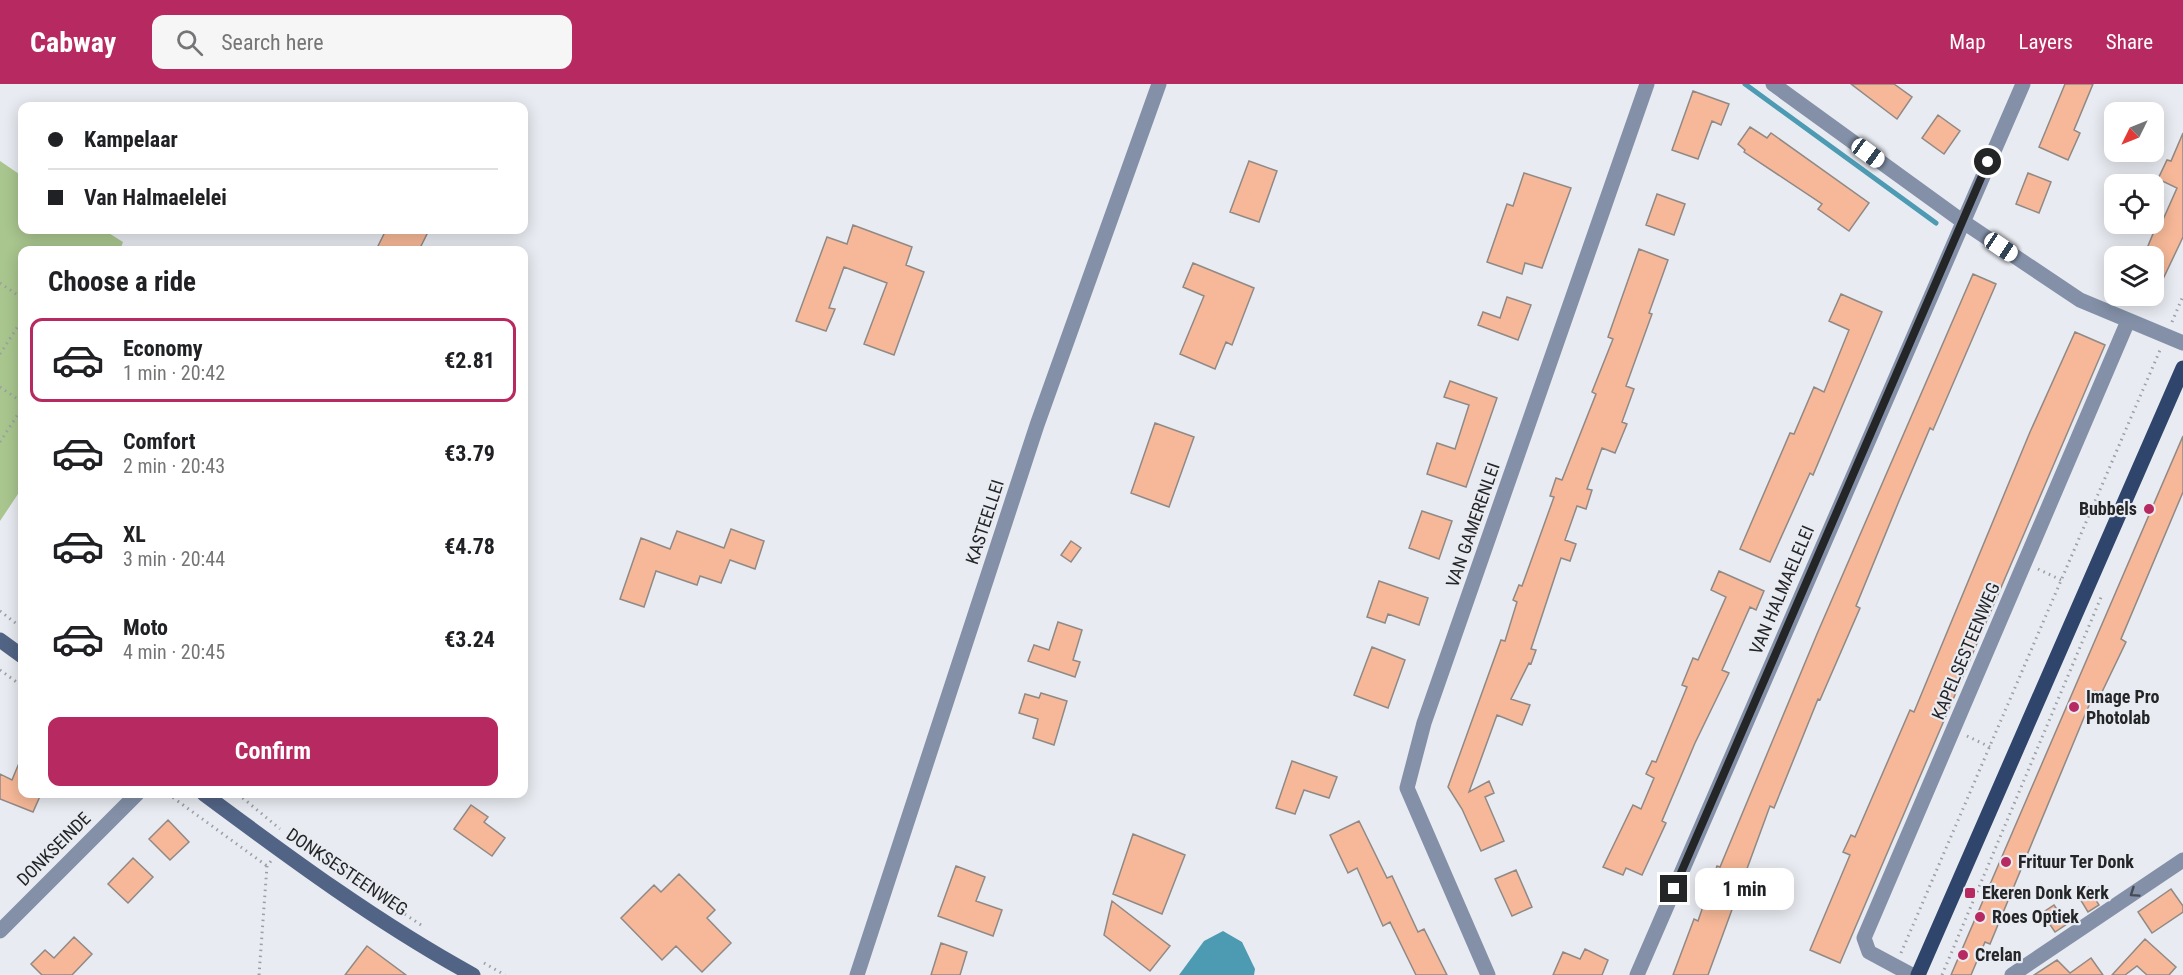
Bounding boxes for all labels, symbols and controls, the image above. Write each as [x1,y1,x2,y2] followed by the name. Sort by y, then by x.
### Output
[152,15,572,69] search box
[30,26,116,59] text: Cabway
[173,26,206,59] icon: search
[221,30,324,55] text: Search here
[1949,30,1986,54] text: Map
[2019,30,2073,54] text: Layers
[2106,30,2153,54] text: Share
[2104,102,2164,162] north arrow
[2104,102,2164,306] map controls
[84,127,178,152] text: Kampelaar
[1848,135,1888,171] car
[1974,148,2001,175] route start
[2104,174,2164,234] button: locate
[84,185,227,210] text: Van Halmaelelei
[1981,229,2021,265] car
[2104,246,2164,306] button: layers
[48,266,196,298] text: Choose a ride
[51,333,105,387] icon: car
[123,336,203,361] text: Economy
[444,348,495,373] text: €2.81
[123,361,225,385] text: 1 min · 20:42
[51,426,105,480] icon: car
[123,429,196,454] text: Comfort
[444,441,495,466] text: €3.79
[123,454,225,478] text: 2 min · 20:43
[1441,460,1504,590] street label: VAN GAMERENLEI
[961,477,1008,567] street label: KASTEELLEI
[2079,498,2137,519] place label: Bubbels
[2142,502,2156,516] marker: Bubbels
[51,519,105,573] icon: car
[123,522,146,547] text: XL
[1745,522,1818,657] street label: VAN HALMAELELEI
[444,534,495,559] text: €4.78
[123,547,225,571] text: 3 min · 20:44
[1927,579,2004,723] street label: KAPELSESTEENWEG
[51,612,105,666] icon: car
[123,615,168,640] text: Moto
[444,627,495,652] text: €3.24
[123,640,225,664] text: 4 min · 20:45
[2086,686,2159,728] place label: Image Pro Photolab
[2067,700,2081,714] marker: Image Pro Photolab
[48,717,498,786] button: Confirm
[13,808,95,890] street label: DONKSEINDE
[283,823,412,920] street label: DONKSESTEENWEG
[2018,851,2134,872] place label: Frituur Ter Donk
[1999,855,2013,869] marker: Frituur Ter Donk
[1695,868,1794,910] callout: 1 min
[1660,875,1687,902] route end
[1722,877,1767,901] text: 1 min
[1982,882,2109,903] place label: Ekeren Donk Kerk
[1963,886,1977,900] marker: Ekeren Donk Kerk
[2130,886,2141,897] one-way arrow
[1992,906,2079,927] place label: Roes Optiek
[1973,910,1987,924] marker: Roes Optiek
[1975,944,2022,965] place label: Crelan
[1956,948,1970,962] marker: Crelan

